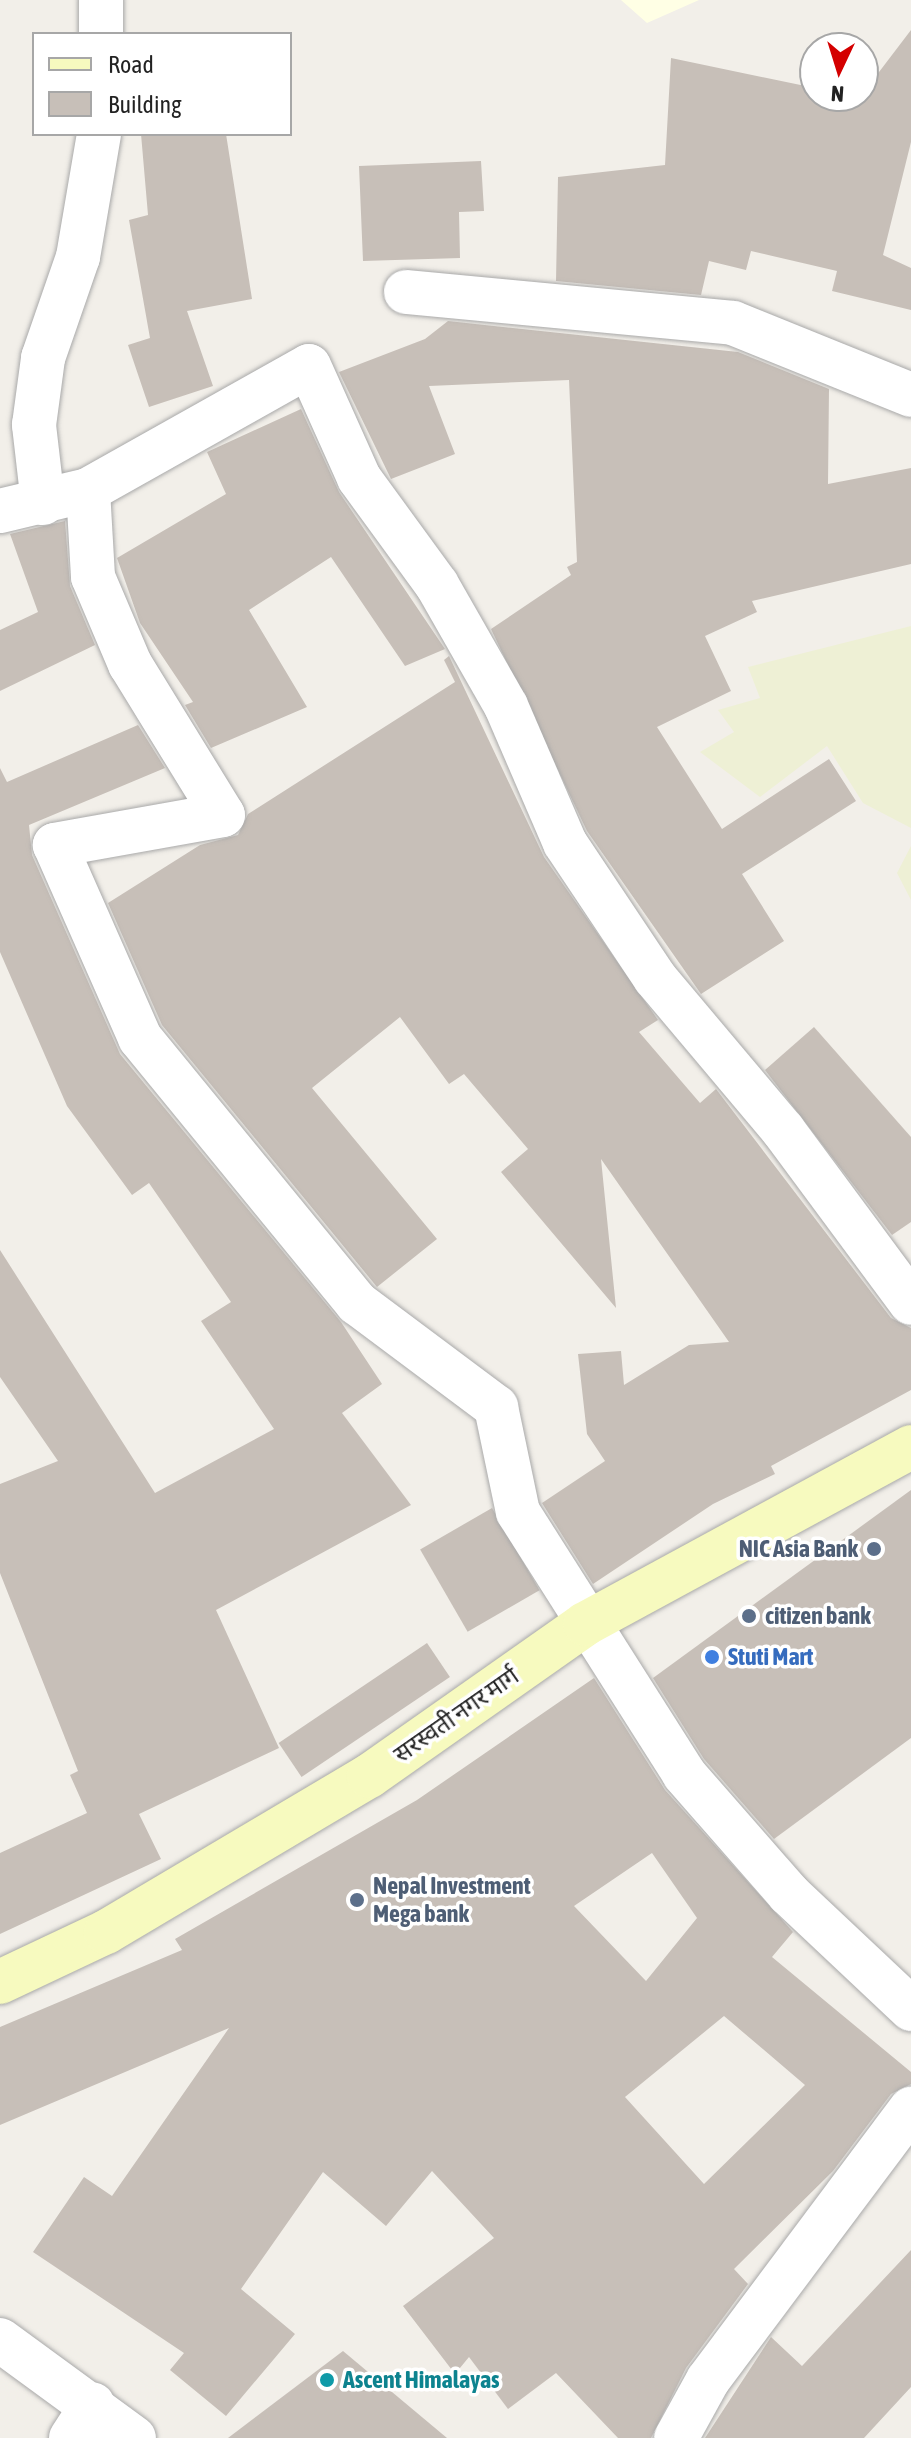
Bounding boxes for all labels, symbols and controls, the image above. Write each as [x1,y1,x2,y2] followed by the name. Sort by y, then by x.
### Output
[32,32,292,136] legend
[799,32,879,112] north arrow
[108,51,154,78] text: Road
[830,81,845,107] text: N
[108,91,181,118] text: Building
[739,1535,858,1563] place label: NIC Asia Bank
[865,1540,883,1558] marker: NIC Asia Bank
[765,1602,871,1630] place label: citizen bank
[740,1607,758,1625] marker: citizen bank
[728,1643,813,1671] place label: Stuti Mart
[703,1648,721,1666] marker: Stuti Mart
[388,1661,524,1769] street label: सरस्वती नगर मार्ग
[373,1872,531,1928] place label: Nepal Investment Mega bank
[348,1891,366,1909] marker: Nepal Investment Mega bank
[343,2366,500,2394] place label: Ascent Himalayas
[318,2371,336,2389] marker: Ascent Himalayas

